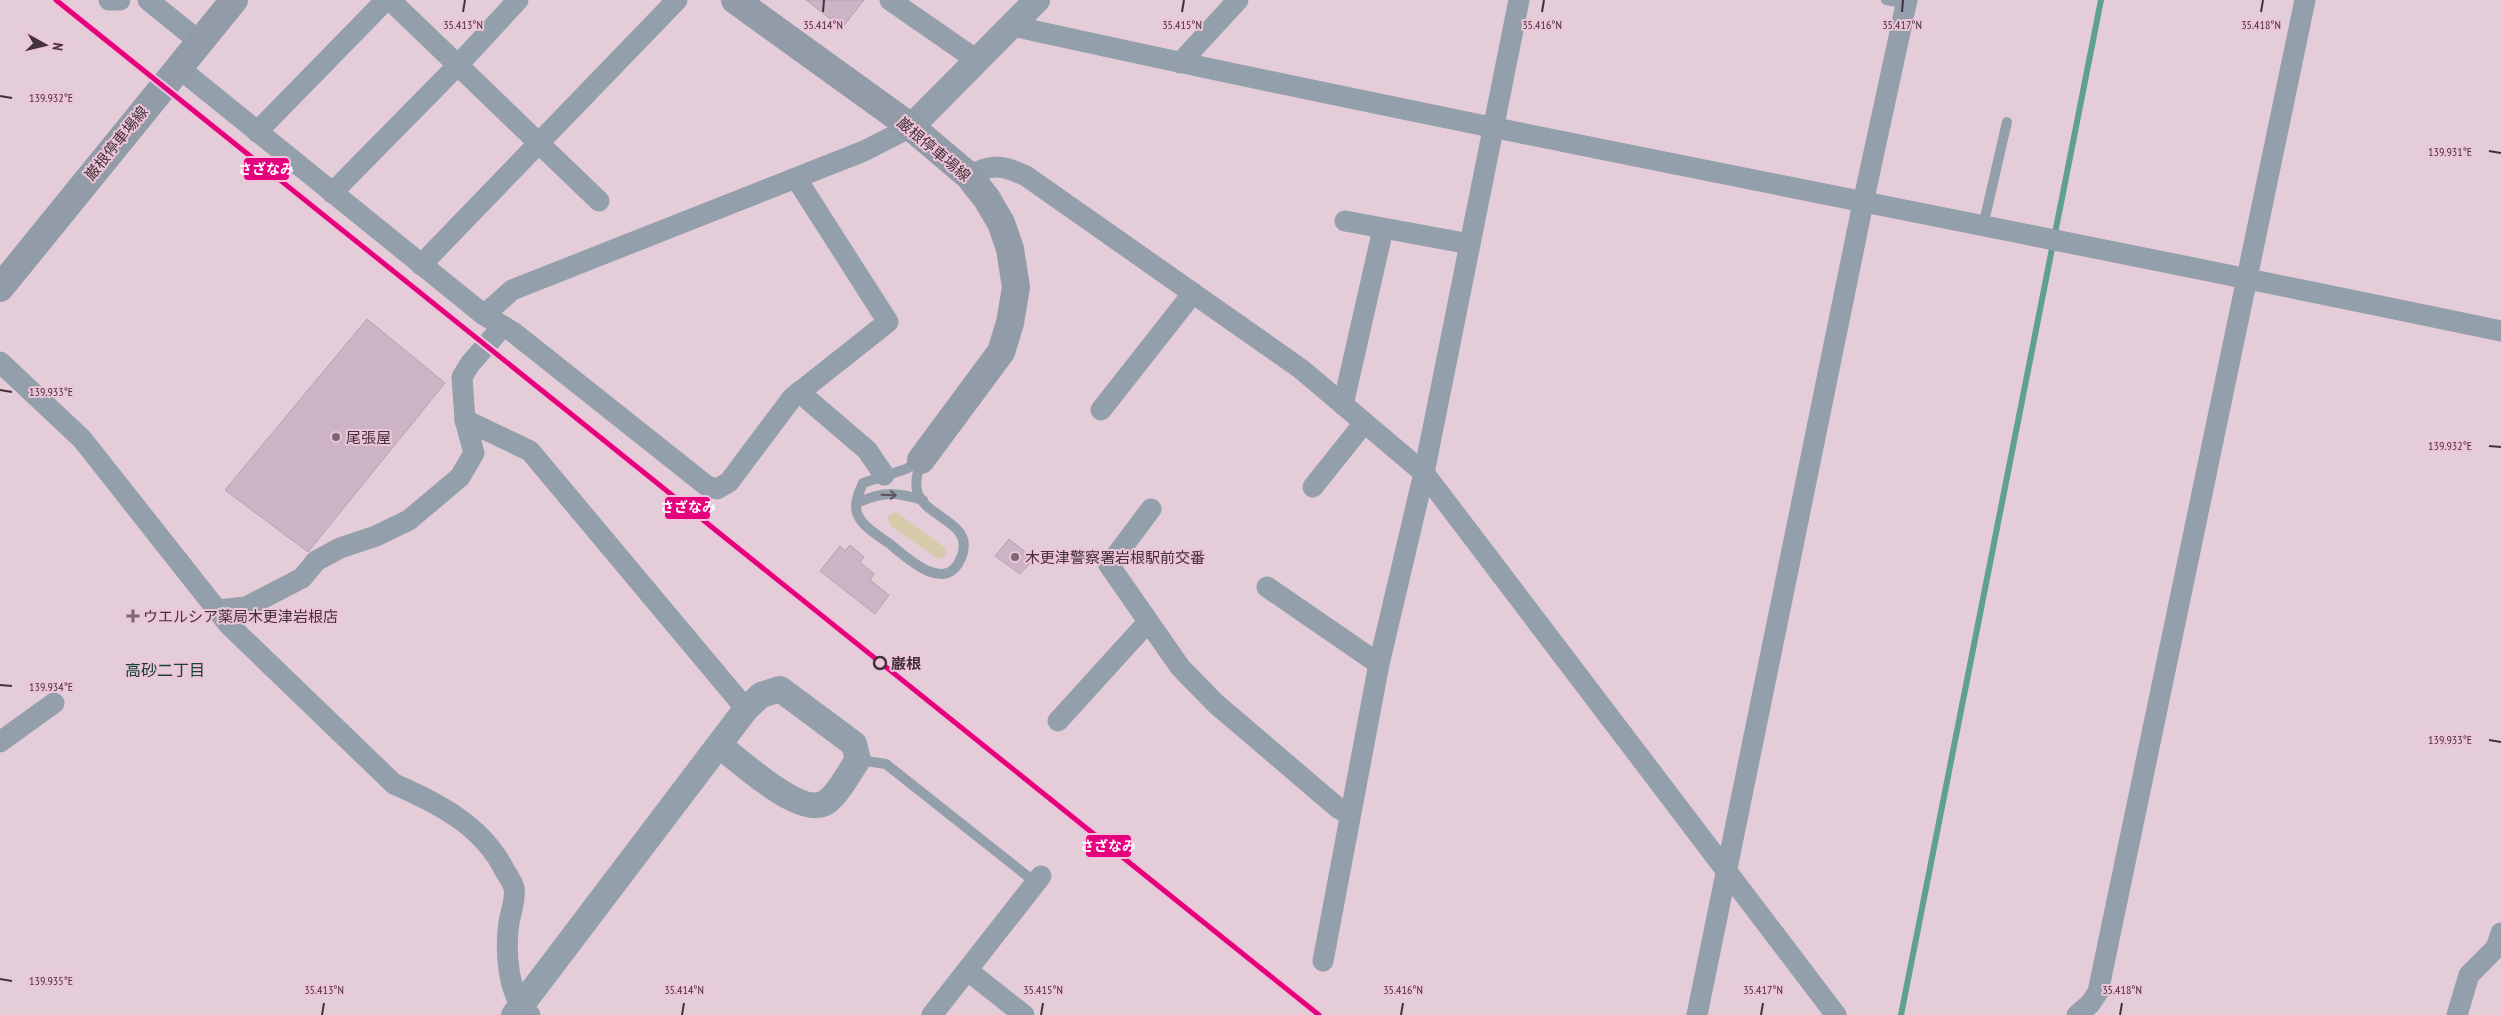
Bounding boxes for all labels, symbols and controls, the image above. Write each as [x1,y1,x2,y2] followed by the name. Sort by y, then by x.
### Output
[443,17,483,32] text: 35.413°N
[803,17,843,32] text: 35.414°N
[1162,17,1202,32] text: 35.415°N
[1522,17,1562,32] text: 35.416°N
[1882,17,1922,32] text: 35.417°N
[2241,17,2281,32] text: 35.418°N
[20,20,70,70] north arrow
[48,42,67,52] text: N
[29,90,73,105] text: 139.932°E
[80,102,152,184] street label: 巌根停車場線
[893,113,975,185] street label: 巌根停車場線
[2428,144,2472,159] text: 139.931°E
[243,157,290,181] line badge: さざなみ
[238,160,294,178] text: さざなみ
[29,384,73,399] text: 139.933°E
[346,428,391,447] place label: 尾張屋
[330,431,342,443] marker: 尾張屋
[2428,438,2472,453] text: 139.932°E
[881,490,897,499] one-way arrow
[664,496,711,520] line badge: さざなみ
[660,498,716,516] text: さざなみ
[1025,548,1205,567] place label: 木更津警察署岩根駅前交番
[1009,551,1021,563] marker: 木更津警察署岩根駅前交番
[143,607,338,626] place label: ウエルシア薬局木更津岩根店
[127,610,139,622] marker: ウエルシア薬局木更津岩根店
[891,654,921,673] place label: 巌根
[873,656,887,670] marker: 巌根
[125,660,205,680] district label: 高砂二丁目
[29,679,73,694] text: 139.934°E
[2428,732,2472,747] text: 139.933°E
[1085,834,1132,858] line badge: さざなみ
[1080,837,1136,855] text: さざなみ
[29,973,73,988] text: 139.935°E
[304,982,344,997] text: 35.413°N
[664,982,704,997] text: 35.414°N
[1023,982,1063,997] text: 35.415°N
[1383,982,1423,997] text: 35.416°N
[1743,982,1783,997] text: 35.417°N
[2102,982,2142,997] text: 35.418°N

